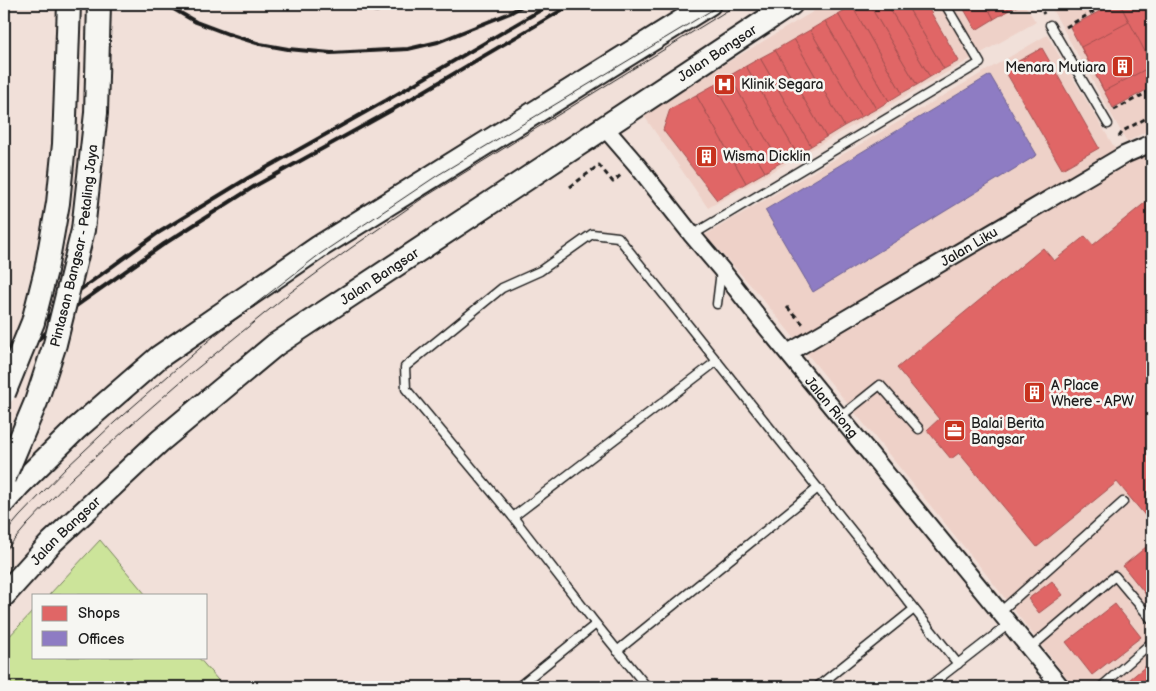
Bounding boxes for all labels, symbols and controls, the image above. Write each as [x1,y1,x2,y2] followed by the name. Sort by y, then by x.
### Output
[674,20,760,85] street label: Jalan Bangsar
[1110,55,1134,79] building icon: Menara Mutiara
[1005,59,1106,76] place label: Menara Mutiara
[713,72,737,96] hospital icon: Klinik Segara
[741,76,824,93] place label: Klinik Segara
[46,143,101,349] street label: Pintasan Bangsar - Petaling Jaya
[695,144,719,168] building icon: Wisma Dicklin
[723,148,811,165] place label: Wisma Dicklin
[937,223,1001,270] street label: Jalan Liku
[336,243,423,308] street label: Jalan Bangsar
[801,373,862,441] street label: Jalan Riong
[1051,377,1134,410] place label: A Place Where - APW
[1023,381,1047,405] building icon: A Place Where - APW
[971,415,1045,448] place label: Balai Berita Bangsar
[943,419,967,443] office icon: Balai Berita Bangsar
[27,492,105,568] street label: Jalan Bangsar
[32,594,208,658] legend
[78,604,121,623] text: Shops
[78,630,125,649] text: Offices

